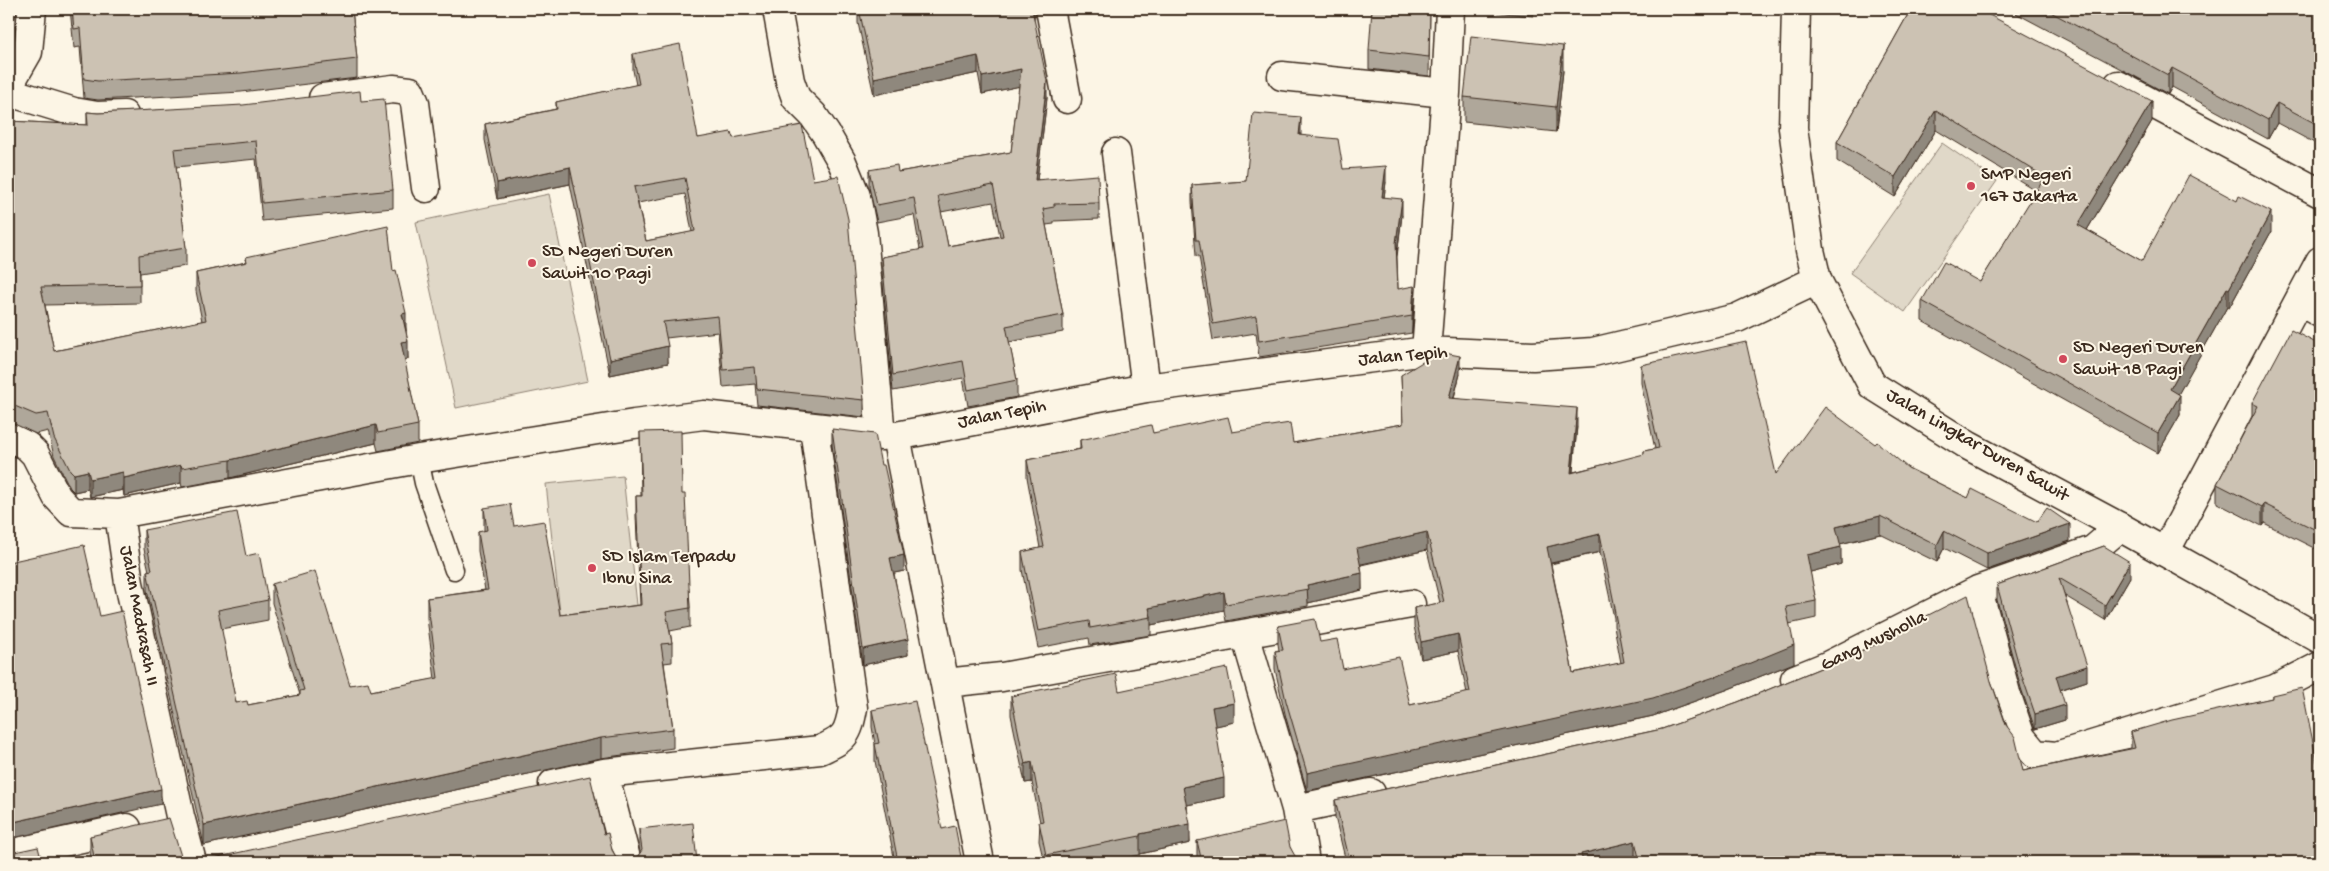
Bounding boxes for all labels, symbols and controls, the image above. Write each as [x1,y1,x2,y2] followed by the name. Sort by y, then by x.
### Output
[1980,164,2079,209] place label: SMP Negeri 167 Jakarta
[1965,180,1977,192] marker: SMP Negeri 167 Jakarta
[542,241,673,286] place label: SD Negeri Duren Sawit 10 Pagi
[526,257,538,269] marker: SD Negeri Duren Sawit 10 Pagi
[2073,337,2204,382] place label: SD Negeri Duren Sawit 18 Pagi
[1357,342,1449,372] street label: Jalan Tepih
[2057,353,2069,365] marker: SD Negeri Duren Sawit 18 Pagi
[1881,384,2074,509] street label: Jalan Lingkar Duren Sawit
[956,395,1048,435] street label: Jalan Tepih
[113,544,163,688] street label: Jalan Madrasah II
[602,546,736,591] place label: SD Islam Terpadu Ibnu Sina
[586,562,598,574] marker: SD Islam Terpadu Ibnu Sina
[1817,606,1932,678] street label: Gang Musholla

